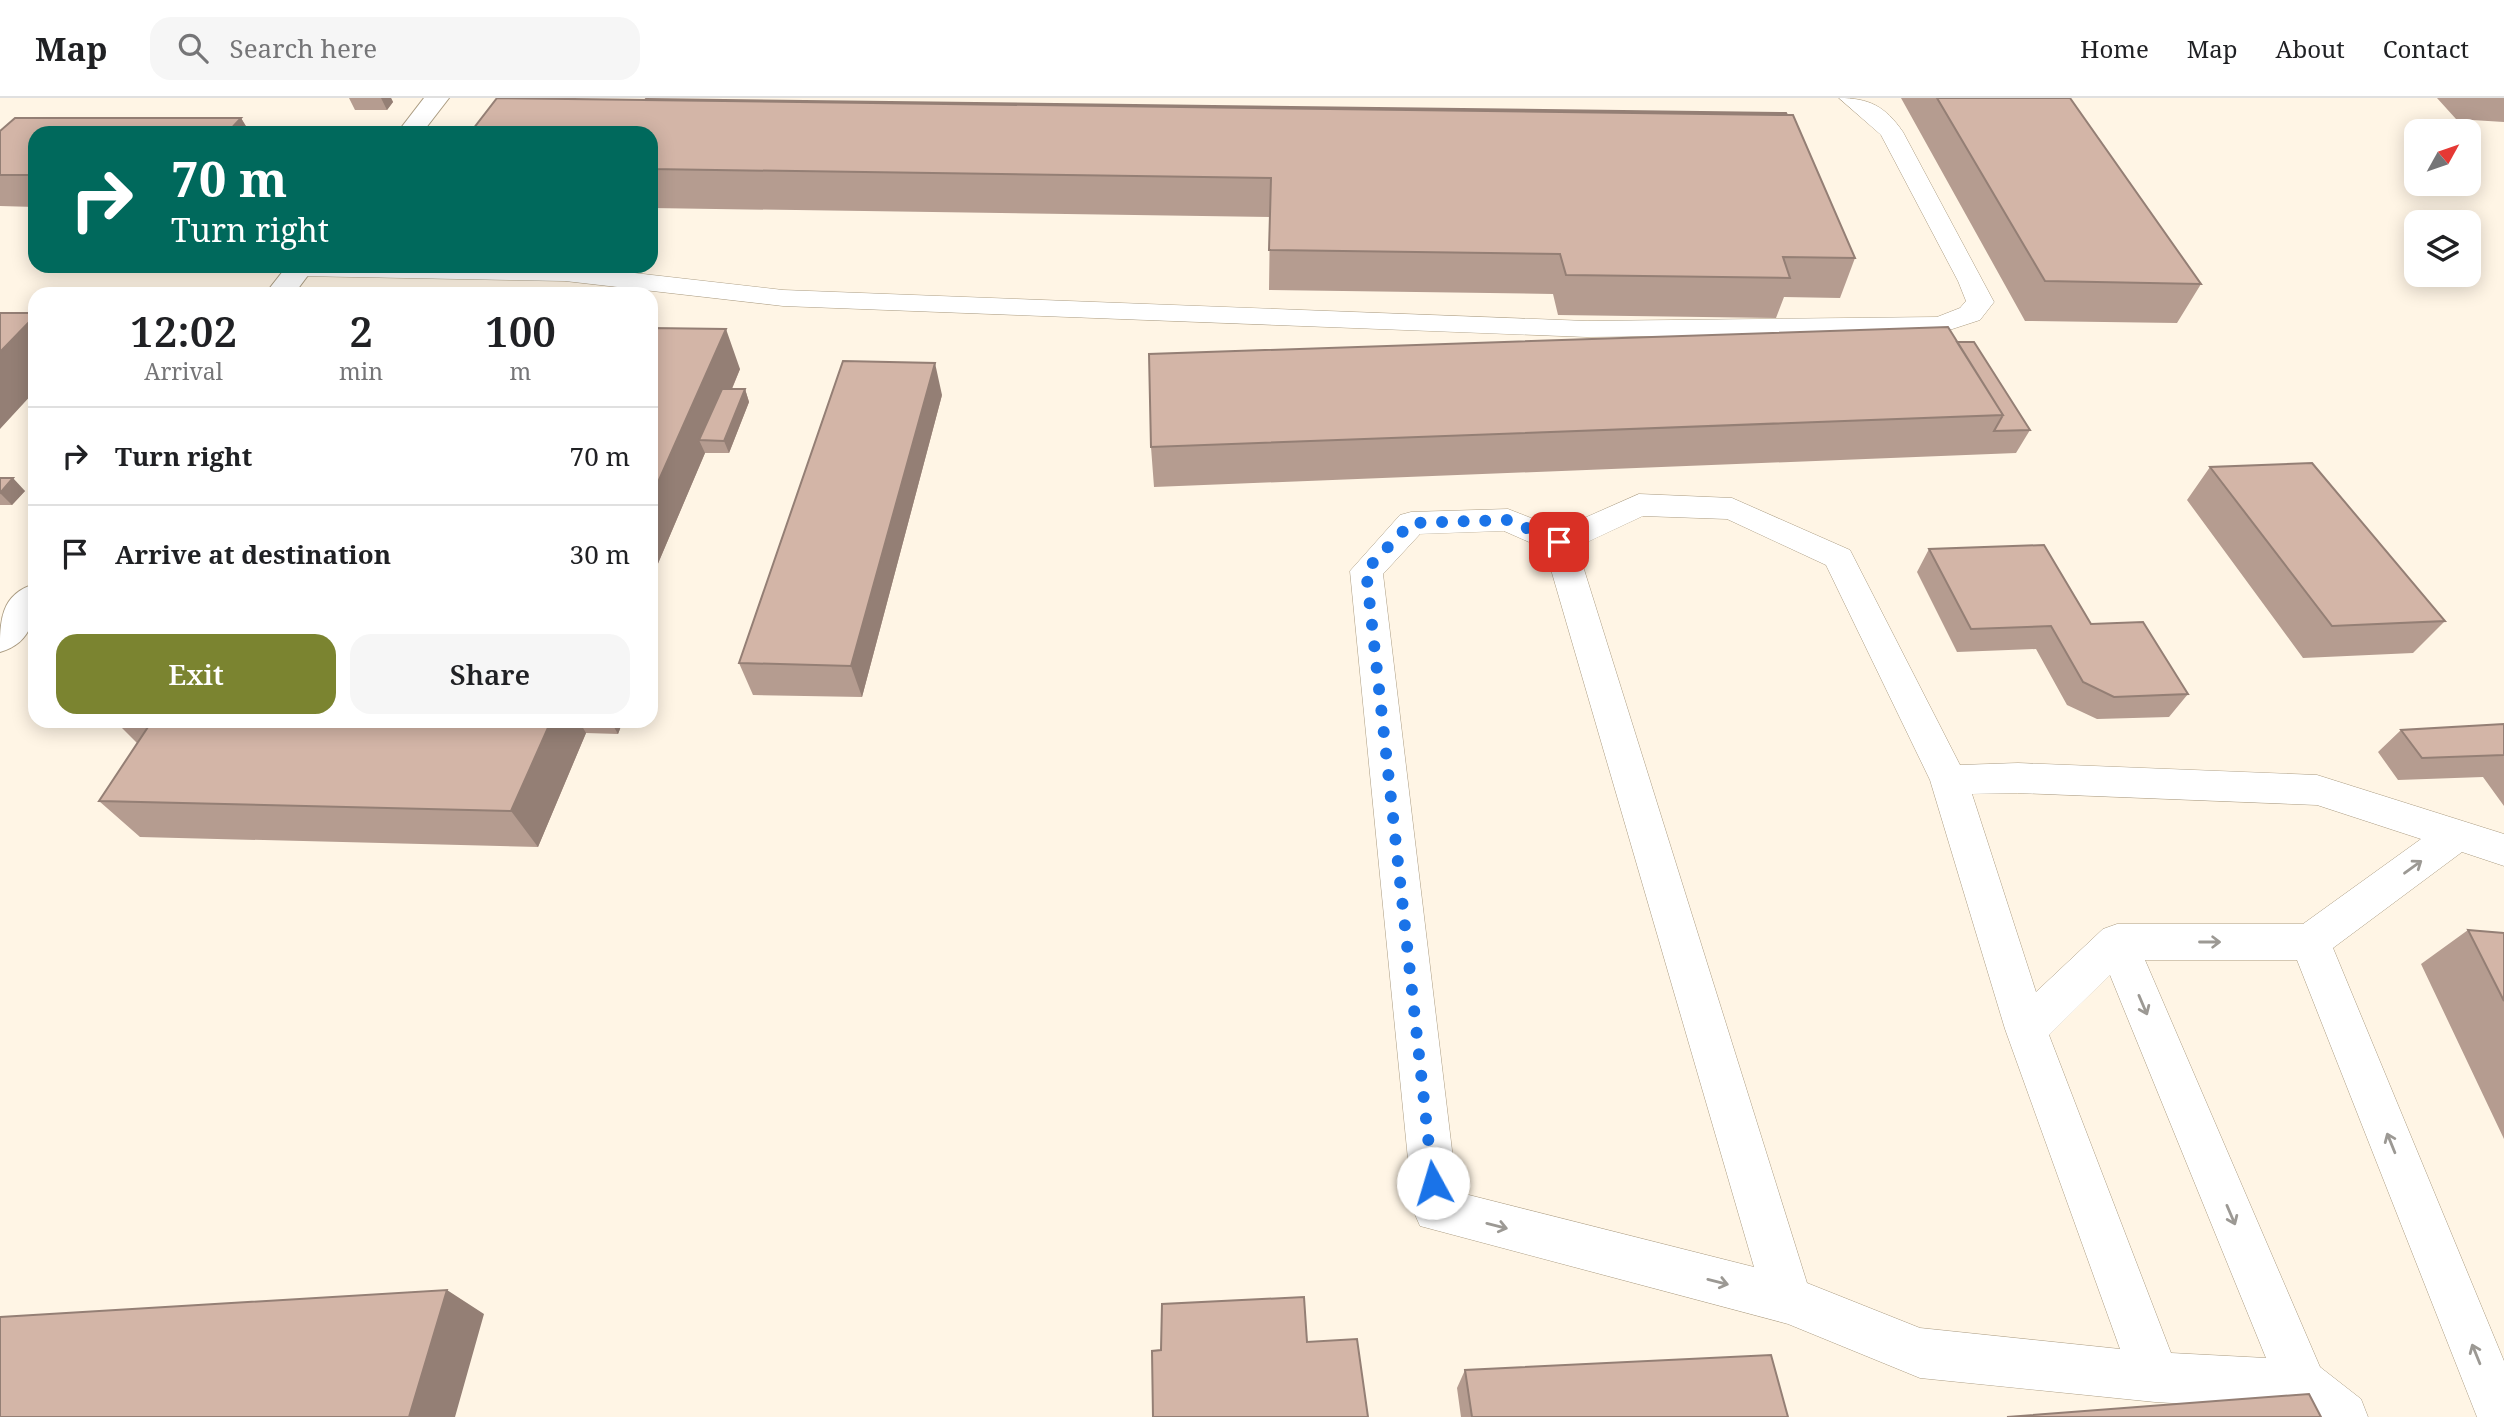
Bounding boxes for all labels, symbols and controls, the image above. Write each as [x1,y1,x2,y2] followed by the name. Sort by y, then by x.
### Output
[150,17,640,80] search box
[35,26,108,71] text: Map
[174,29,212,67] icon: search
[230,30,377,66] text: Search here
[2080,32,2149,65] text: Home
[2187,32,2238,65] text: Map
[2276,32,2345,65] text: About
[2383,32,2469,65] text: Contact
[2404,119,2482,196] north arrow
[2404,119,2481,287] map controls
[171,145,287,211] text: 70 m
[56,154,147,245] icon: right
[171,208,329,251] text: Turn right
[2404,210,2481,287] button: layers
[130,302,237,359] text: 12:02
[349,302,373,359] text: 2
[485,302,556,359] text: 100
[144,355,223,387] text: Arrival
[339,355,383,387] text: min
[510,355,531,387] text: m
[56,437,94,475] icon: right
[115,438,252,474] text: Turn right
[570,438,630,474] text: 70 m
[1529,512,1589,572] pin
[1540,523,1578,561] icon: arrive
[56,535,94,573] icon: arrive
[115,536,391,572] text: Arrive at destination
[570,536,630,572] text: 30 m
[56,634,336,714] button: Exit
[350,634,630,714] button: Share
[2403,860,2422,874] one-way arrow
[2198,935,2221,949] one-way arrow
[2138,994,2151,1015] one-way arrow
[2384,1133,2397,1154] one-way arrow
[1396,1146,1470,1220] position arrow
[2225,1204,2238,1225] one-way arrow
[1485,1220,1508,1233] one-way arrow
[1706,1276,1729,1289] one-way arrow
[2469,1343,2482,1365] one-way arrow

